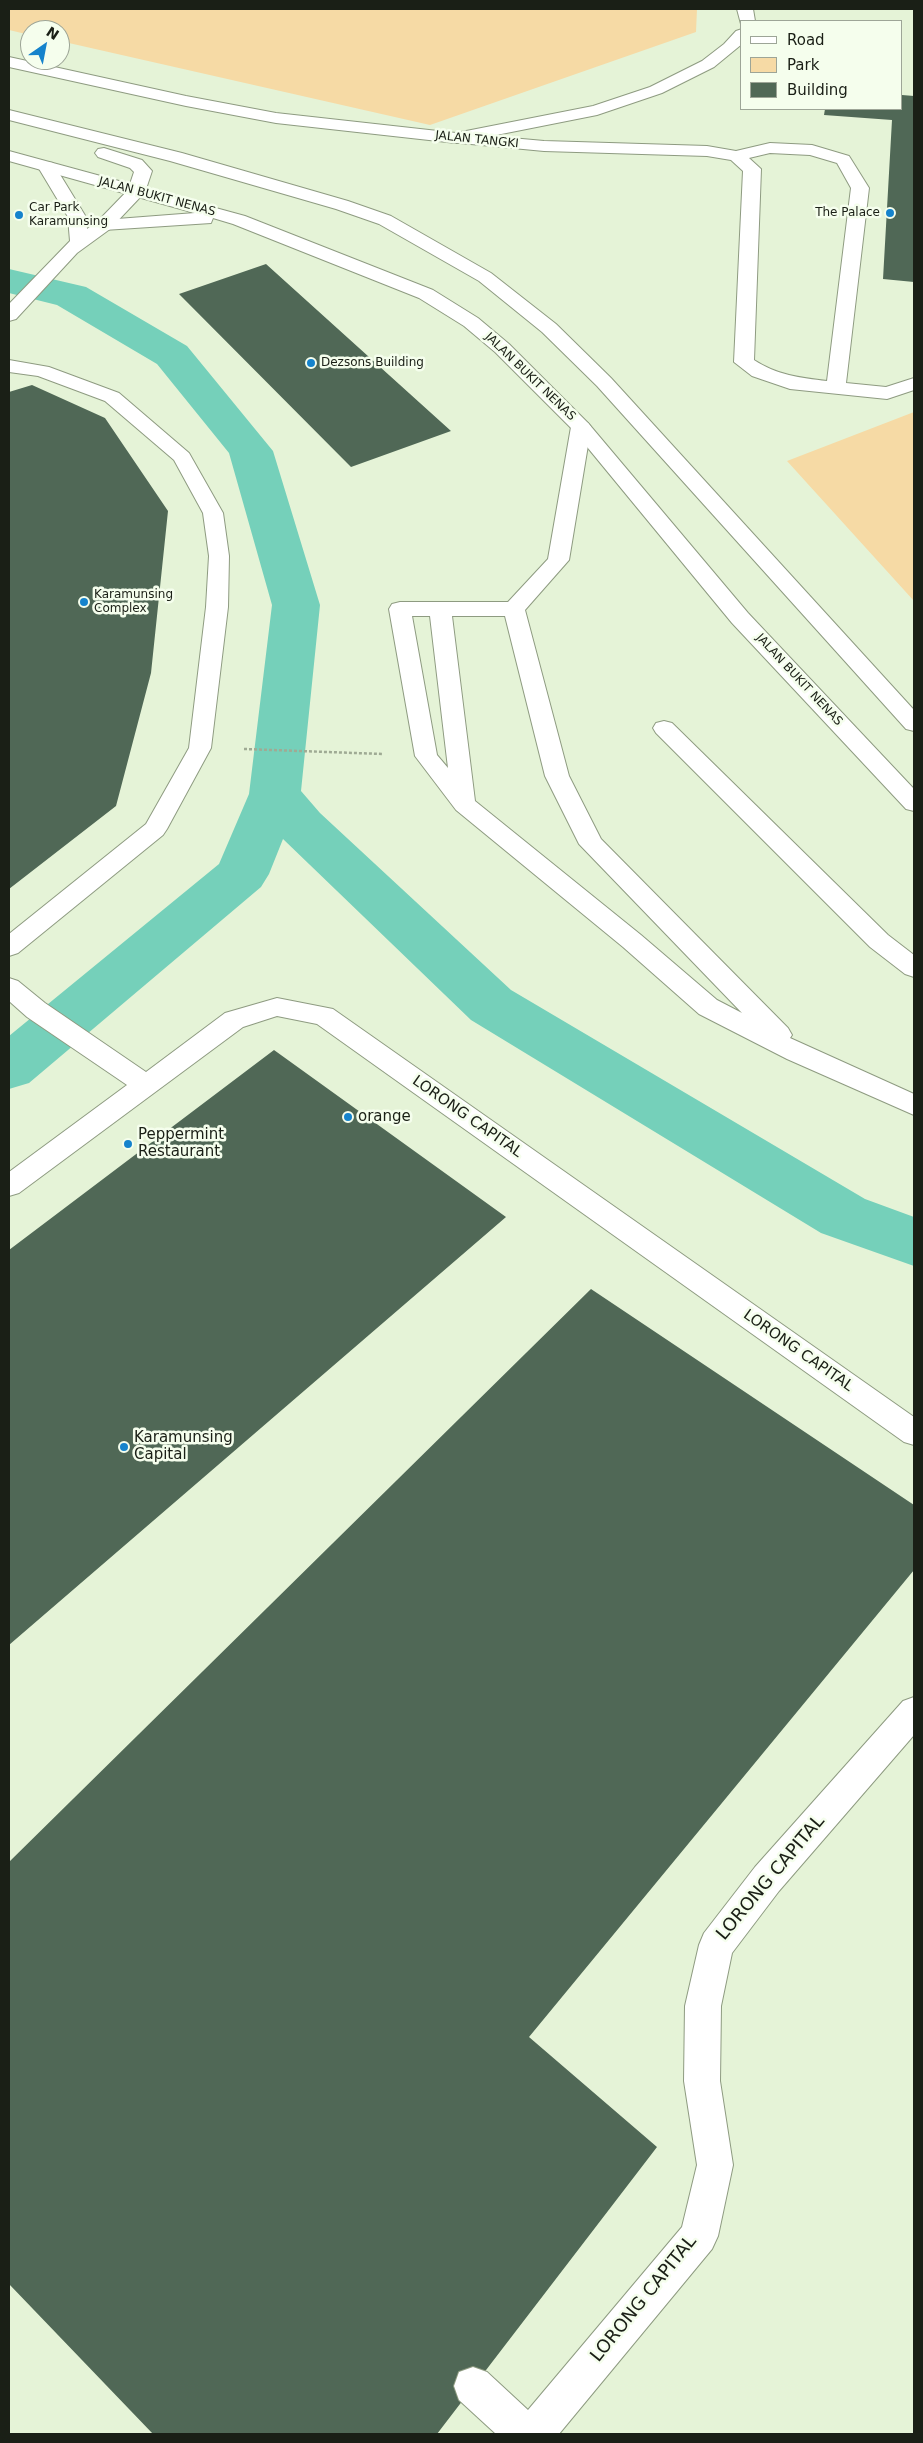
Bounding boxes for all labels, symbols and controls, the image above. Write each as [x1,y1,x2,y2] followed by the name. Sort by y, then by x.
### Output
[20,20,70,70] north arrow
[740,20,903,110] legend
[43,23,62,43] text: N
[787,31,825,49] text: Road
[787,56,819,74] text: Park
[787,81,848,99] text: Building
[435,128,519,152] street label: JALAN TANGKI
[97,174,217,220] street label: JALAN BUKIT NENAS
[29,201,108,229] place label: Car Park Karamunsing
[815,206,880,220] place label: The Palace
[884,207,896,219] marker: The Palace
[13,209,25,221] marker: Car Park Karamunsing
[482,330,578,424] street label: JALAN BUKIT NENAS
[321,356,424,370] place label: Dezsons Building
[305,357,317,369] marker: Dezsons Building
[94,588,173,616] place label: Karamunsing Complex
[78,596,90,608] marker: Karamunsing Complex
[753,631,845,729] street label: JALAN BUKIT NENAS
[408,1072,526,1162] street label: LORONG CAPITAL
[358,1108,411,1126] place label: orange
[342,1111,354,1123] marker: orange
[138,1126,224,1161] place label: Peppermint Restaurant
[122,1138,134,1150] marker: Peppermint Restaurant
[739,1306,857,1396] street label: LORONG CAPITAL
[134,1429,233,1464] place label: Karamunsing Capital
[118,1441,130,1453] marker: Karamunsing Capital
[712,1811,830,1945] street label: LORONG CAPITAL
[586,2231,702,2367] street label: LORONG CAPITAL

